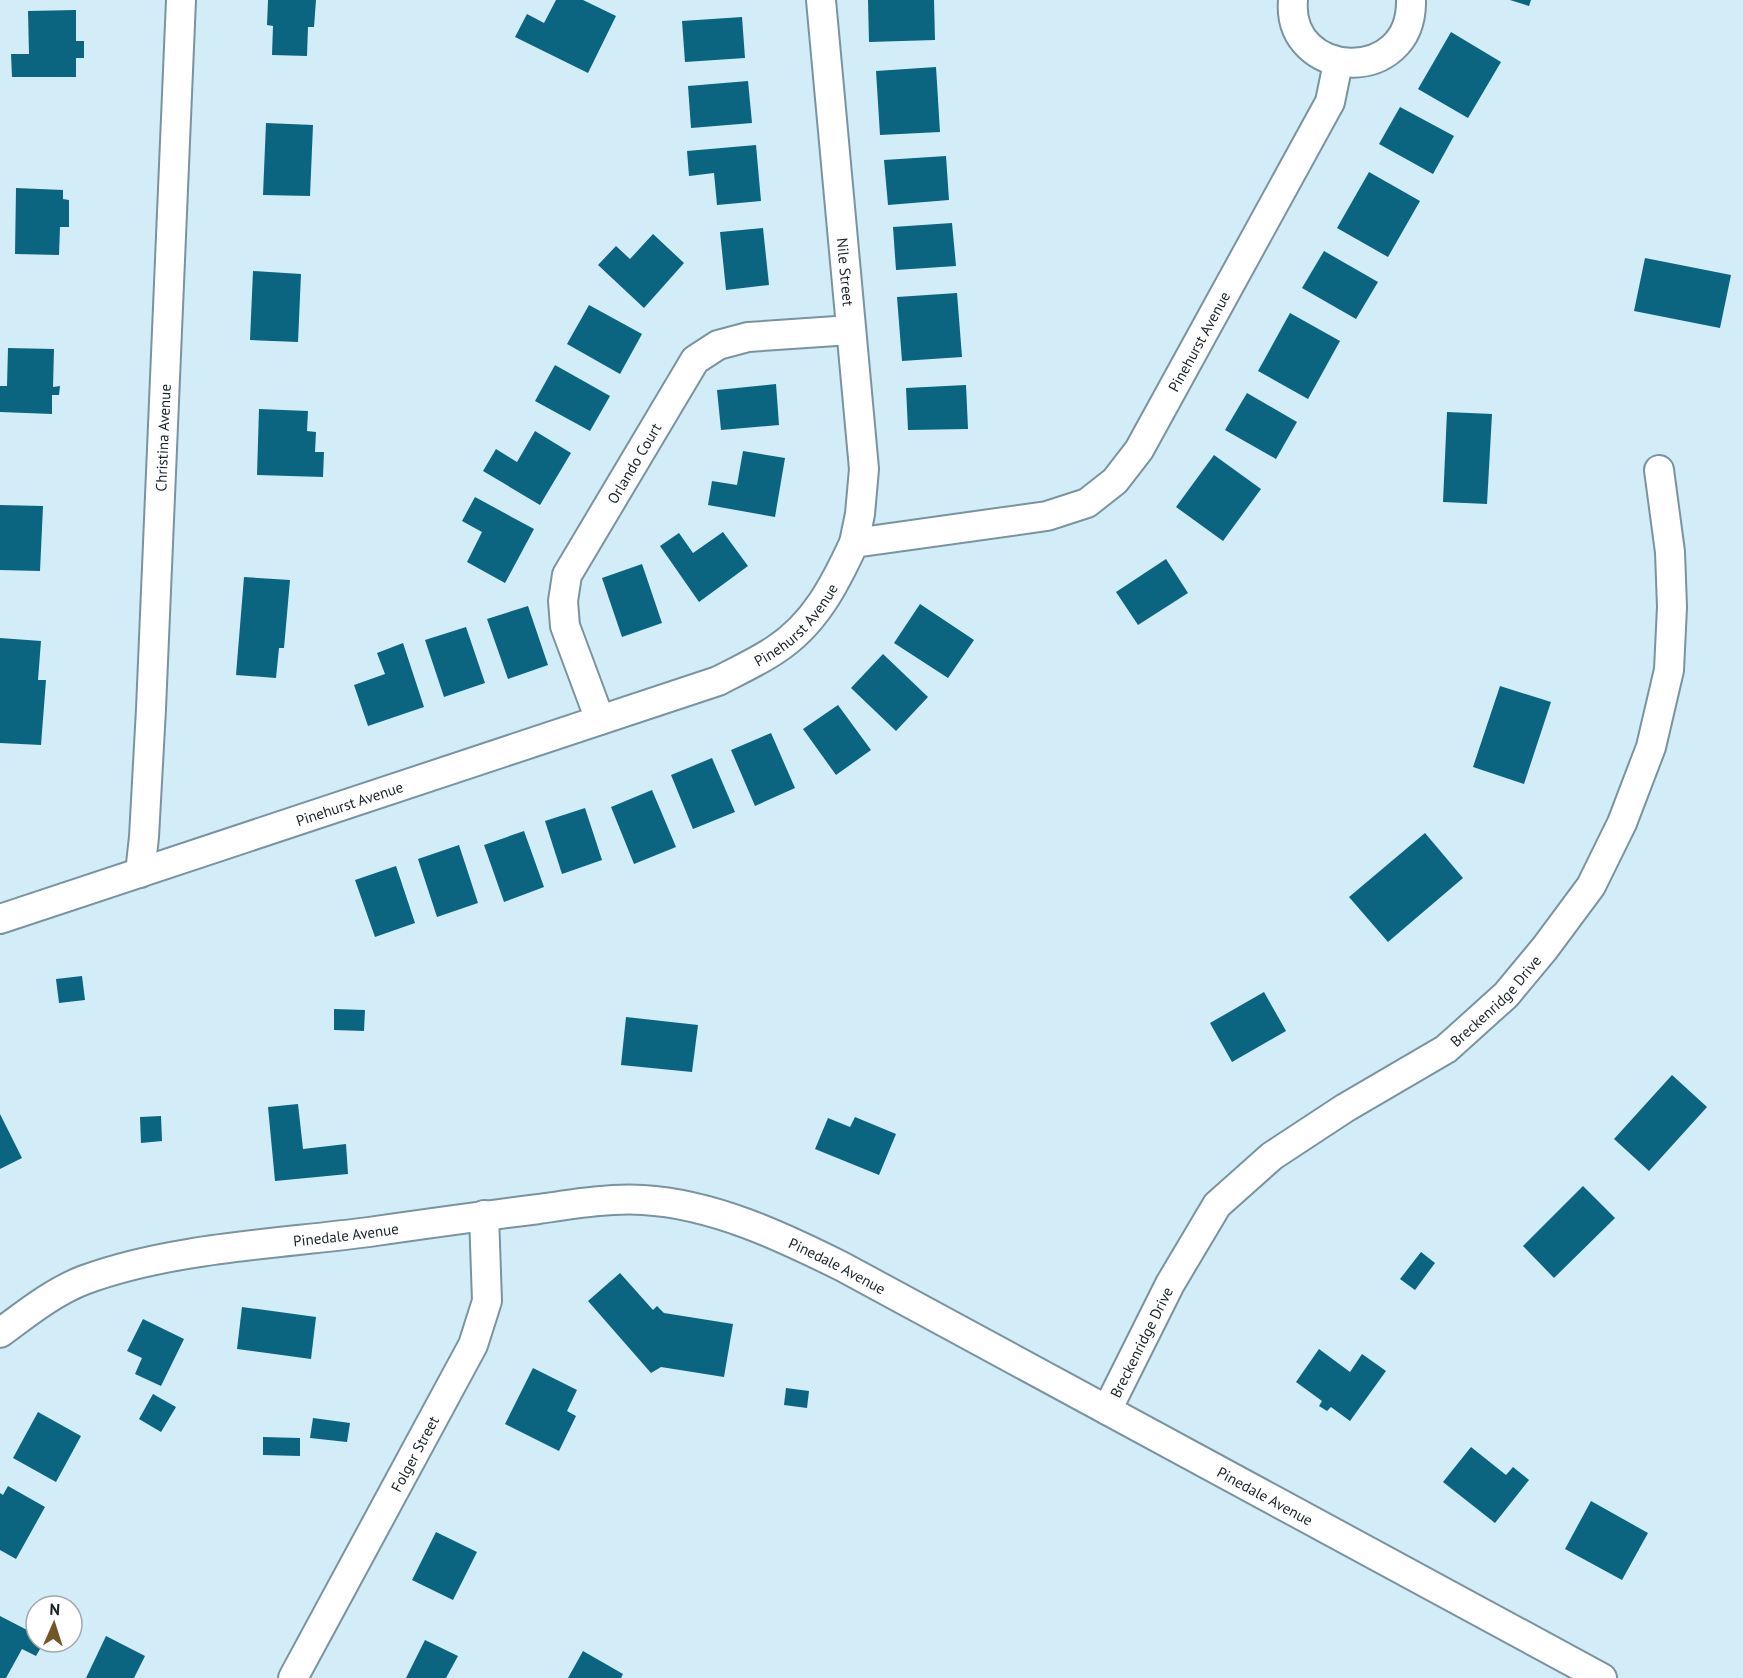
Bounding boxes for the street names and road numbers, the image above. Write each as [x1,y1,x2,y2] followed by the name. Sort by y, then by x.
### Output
[833,237,859,307] street label: Nile Street
[1163,288,1234,395] street label: Pinehurst Avenue
[151,384,174,492] street label: Christina Avenue
[602,419,665,507] street label: Orlando Court
[751,580,841,670] street label: Pinehurst Avenue
[293,777,405,830] street label: Pinehurst Avenue
[1446,951,1545,1050] street label: Breckenridge Drive
[292,1218,400,1250] street label: Pinedale Avenue
[786,1233,889,1298] street label: Pinedale Avenue
[1105,1283,1177,1401] street label: Breckenridge Drive
[386,1412,442,1495] street label: Folger Street
[1214,1462,1316,1529] street label: Pinedale Avenue

